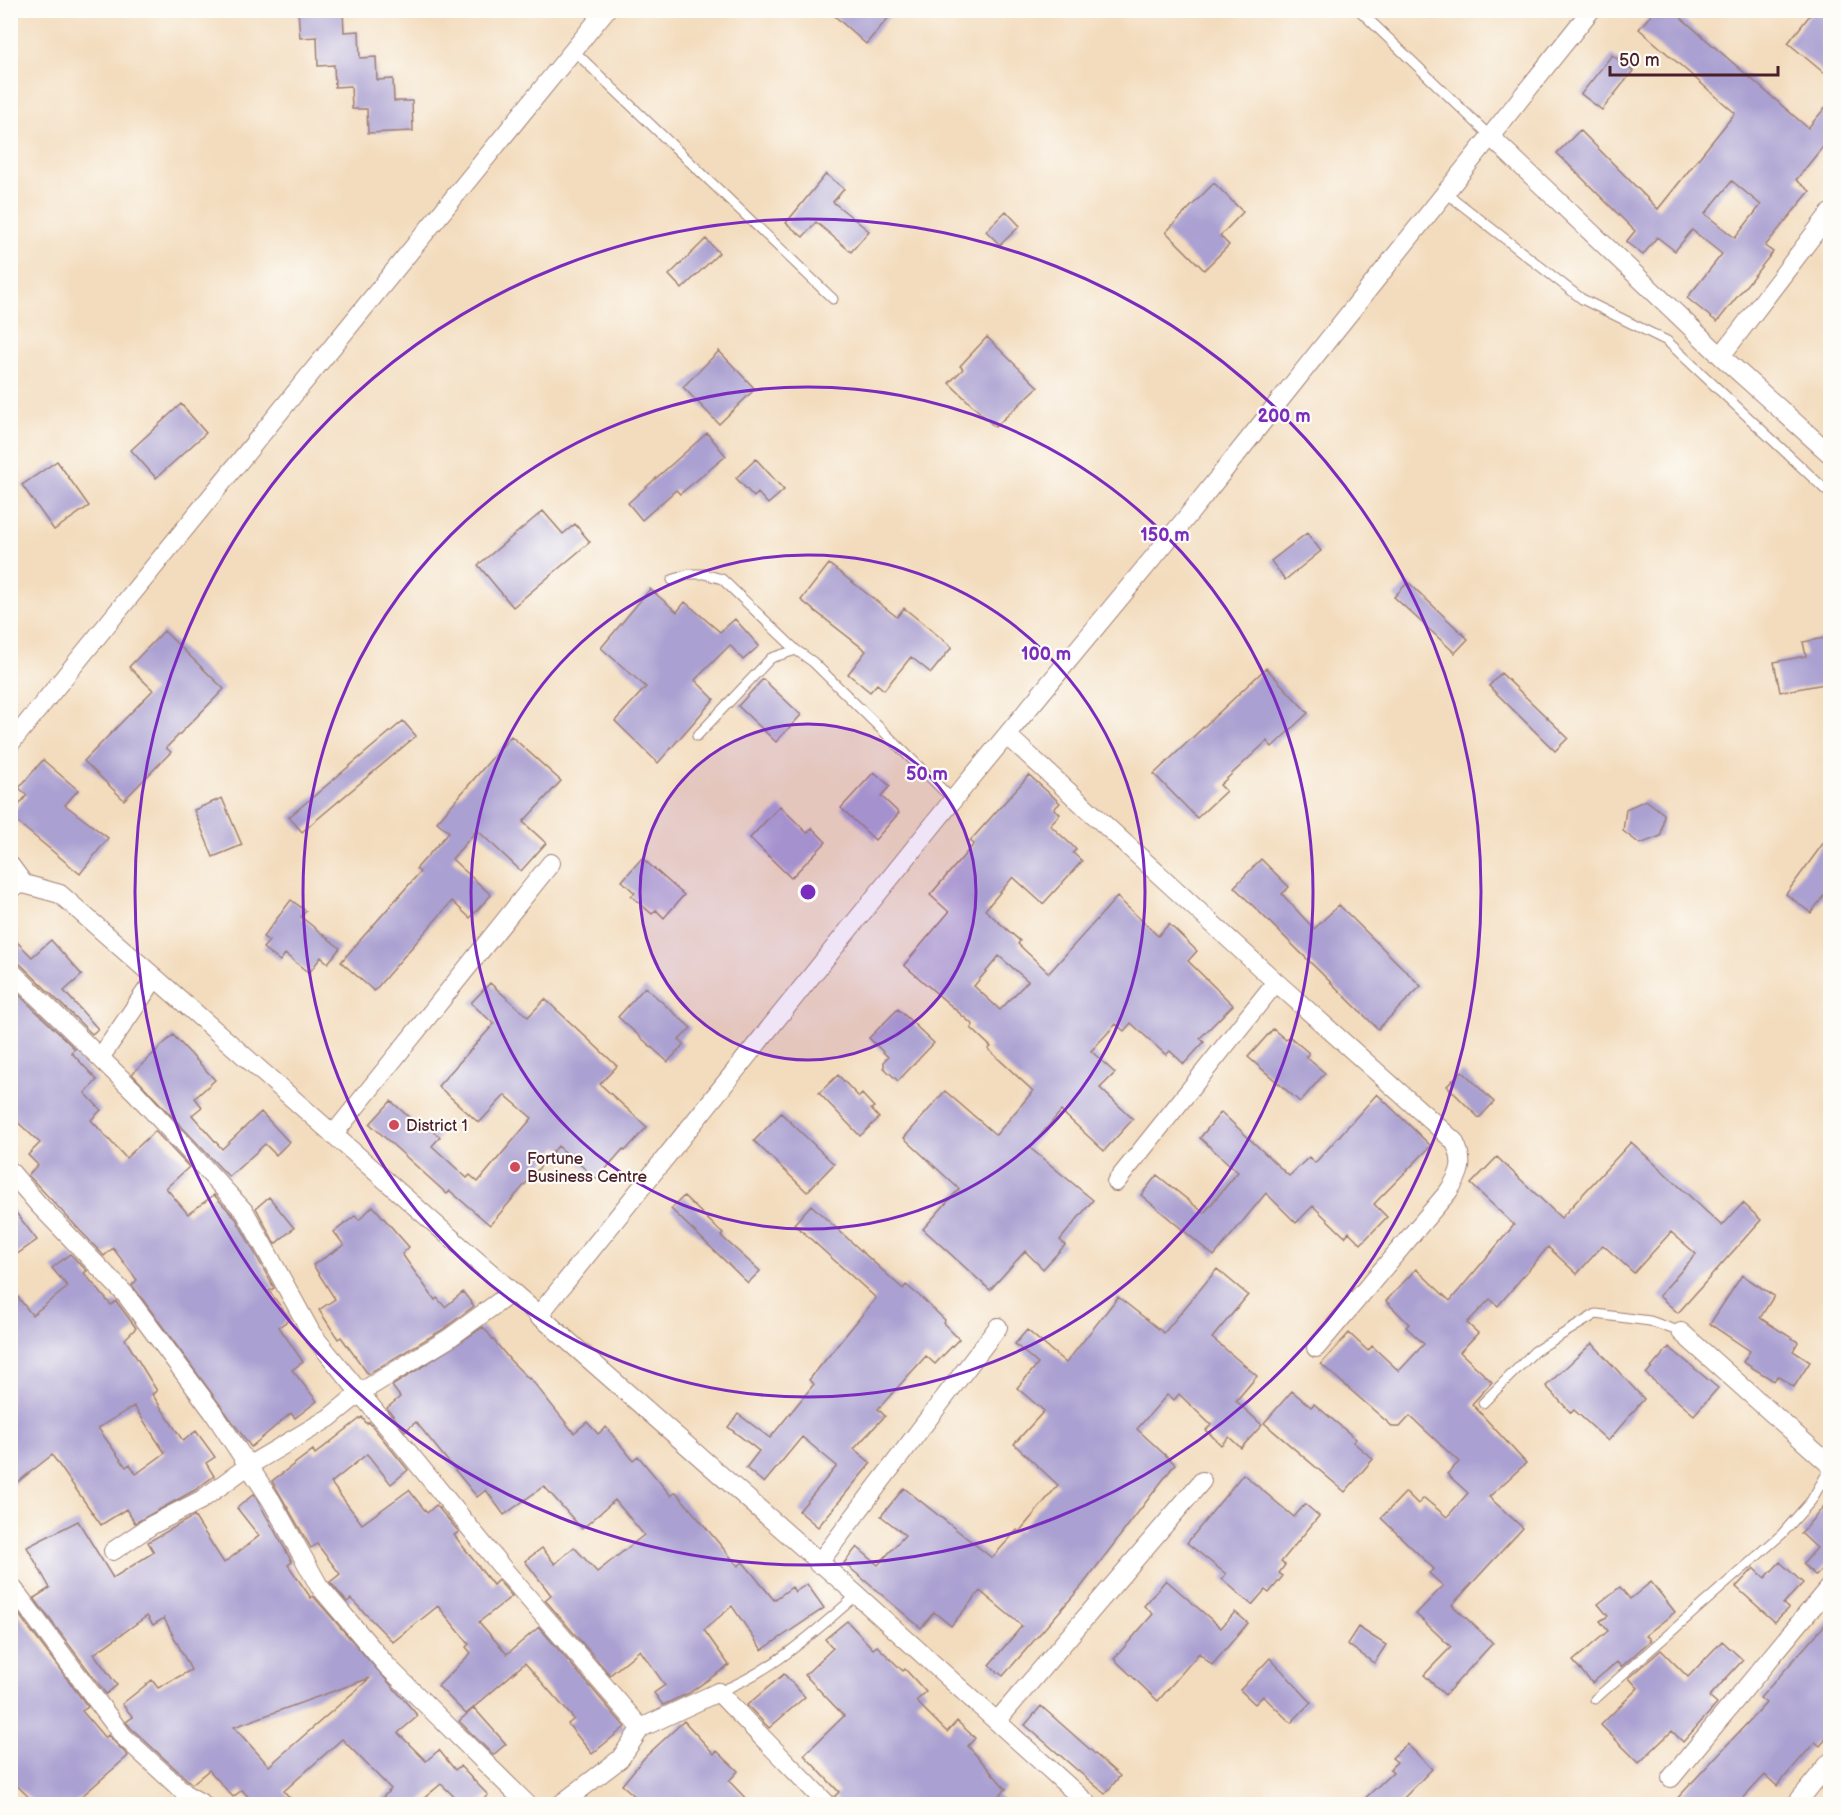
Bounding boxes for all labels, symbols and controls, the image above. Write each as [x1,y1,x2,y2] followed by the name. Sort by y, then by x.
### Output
[1610,39,1778,77] scale bar
[1619,50,1660,71] text: 50 m
[1257,406,1311,427] text: 200 m
[1140,525,1190,546] text: 150 m
[1021,644,1071,665] text: 100 m
[906,764,948,785] text: 50 m
[798,882,818,902] centre of rings
[406,1117,468,1136] place label: District 1
[387,1118,401,1132] marker: District 1
[527,1150,647,1187] place label: Fortune Business Centre
[508,1160,522,1174] marker: Fortune Business Centre

